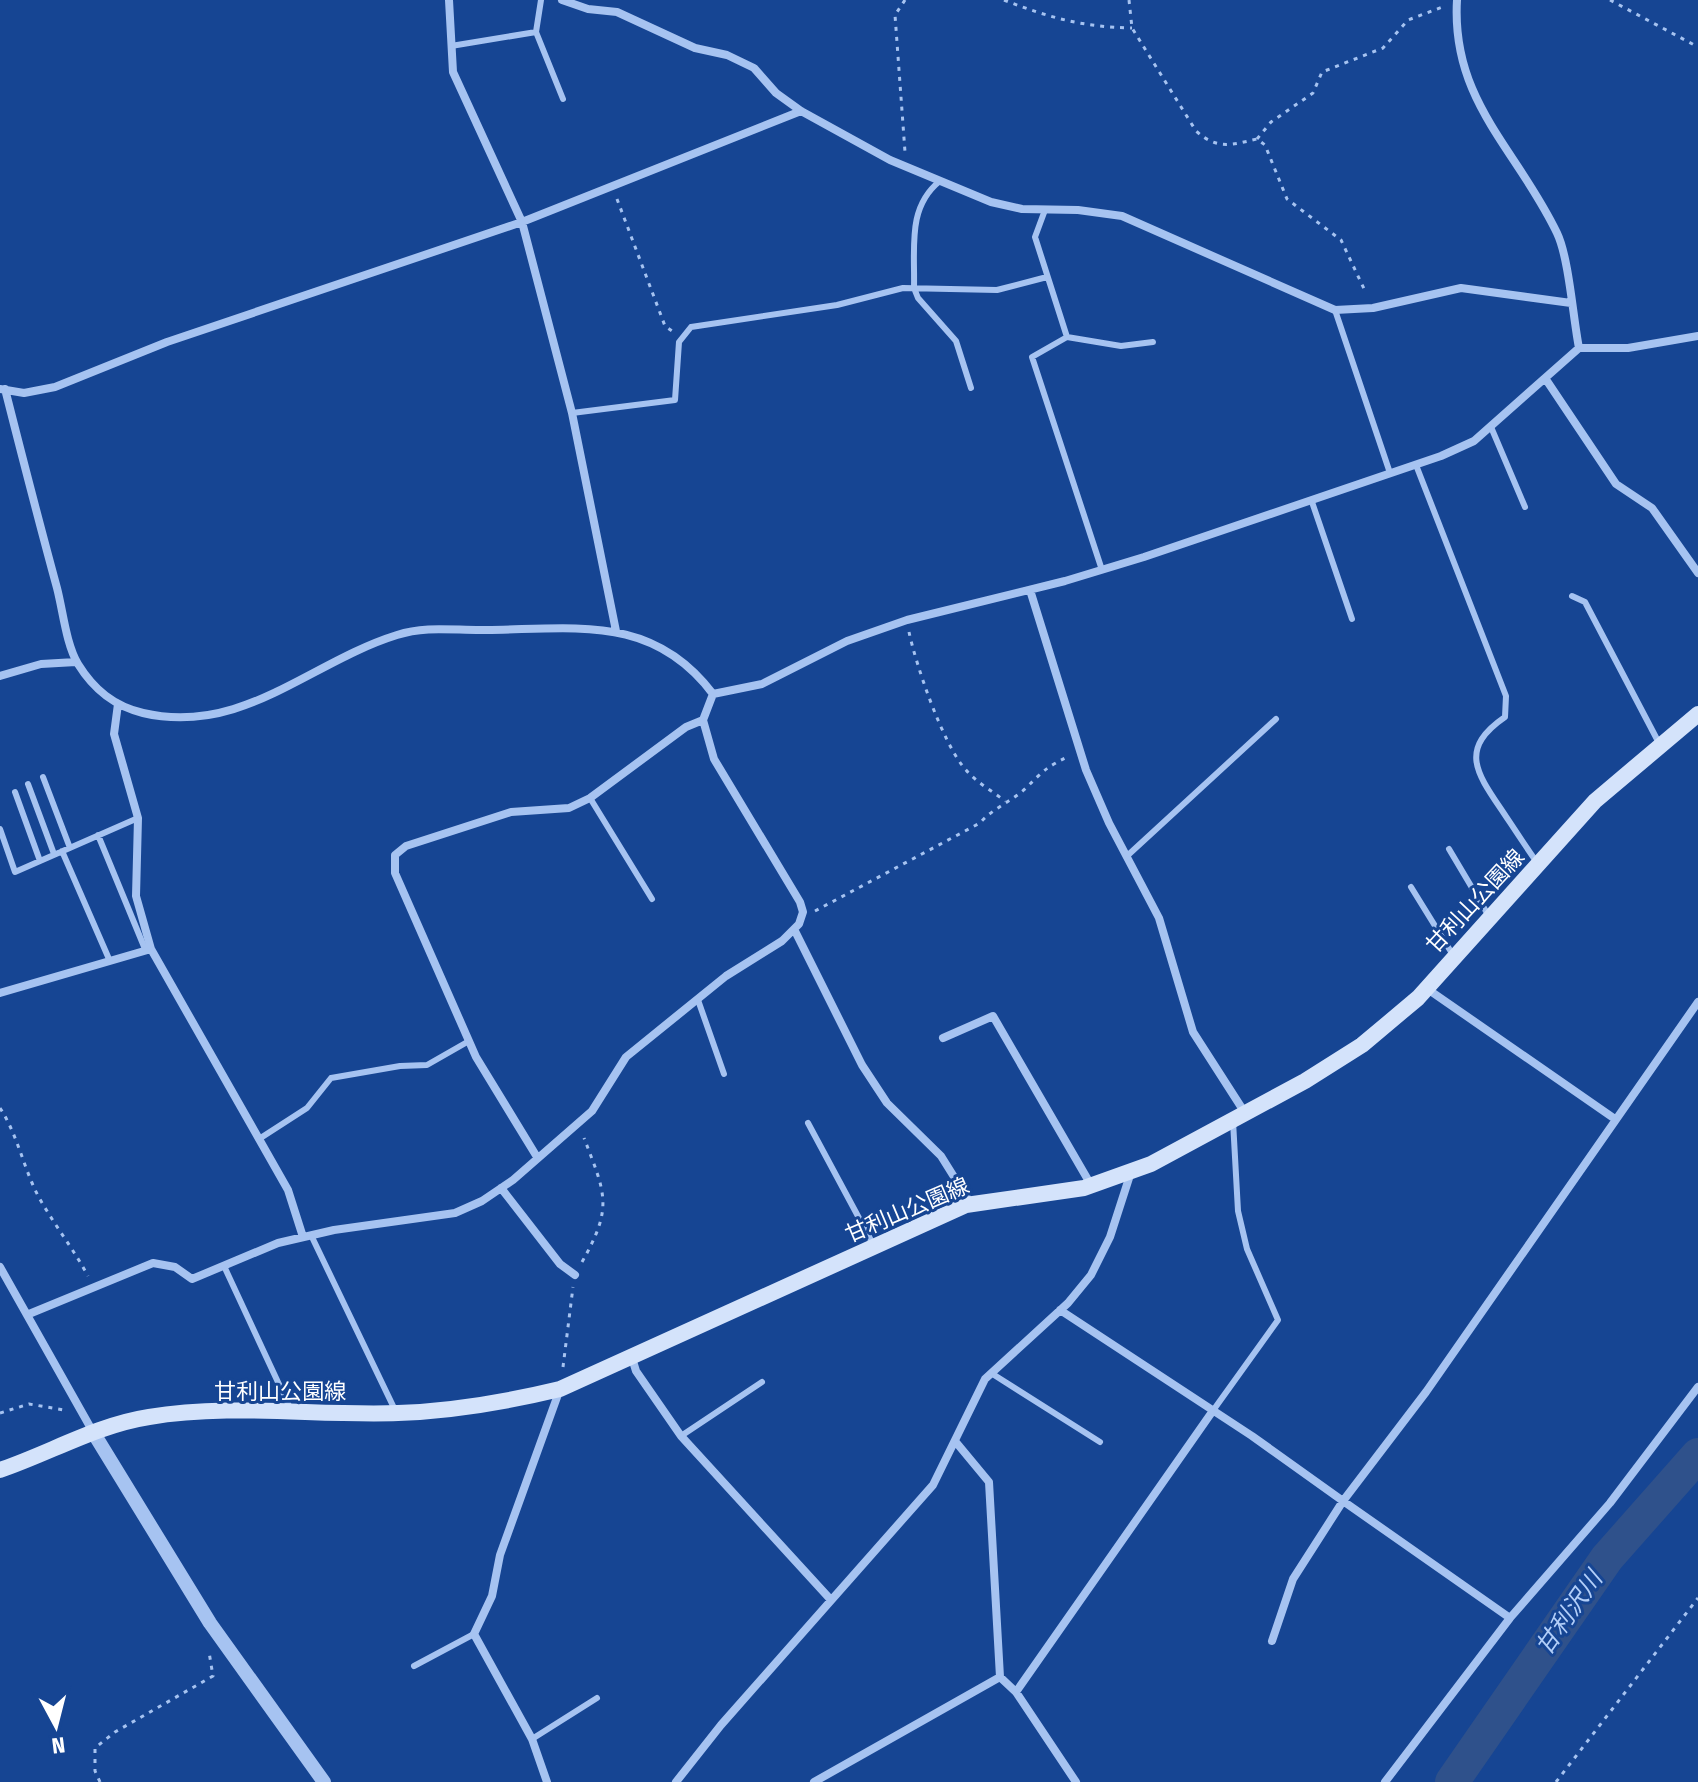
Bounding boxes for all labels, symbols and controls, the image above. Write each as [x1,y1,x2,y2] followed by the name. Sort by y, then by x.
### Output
[1420,844,1530,958] street label: 甘利山公園線
[841,1172,973,1248] street label: 甘利山公園線
[214,1378,346,1405] street label: 甘利山公園線
[1530,1563,1610,1660] water label: 甘利沢川
[16,1686,96,1766] north arrow
[50,1731,67,1760] text: N

